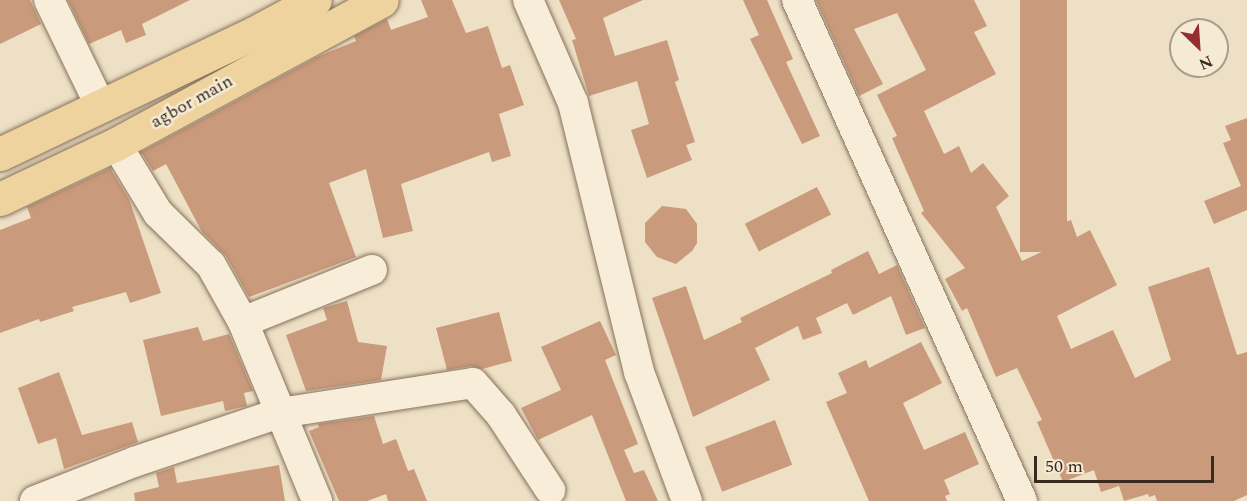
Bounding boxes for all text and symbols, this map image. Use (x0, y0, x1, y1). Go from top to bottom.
north arrow (1169, 18, 1229, 78)
text: N (1195, 49, 1217, 76)
street label: agbor main (147, 71, 237, 133)
scale bar (1037, 444, 1217, 482)
text: 50 m (1045, 453, 1083, 480)

